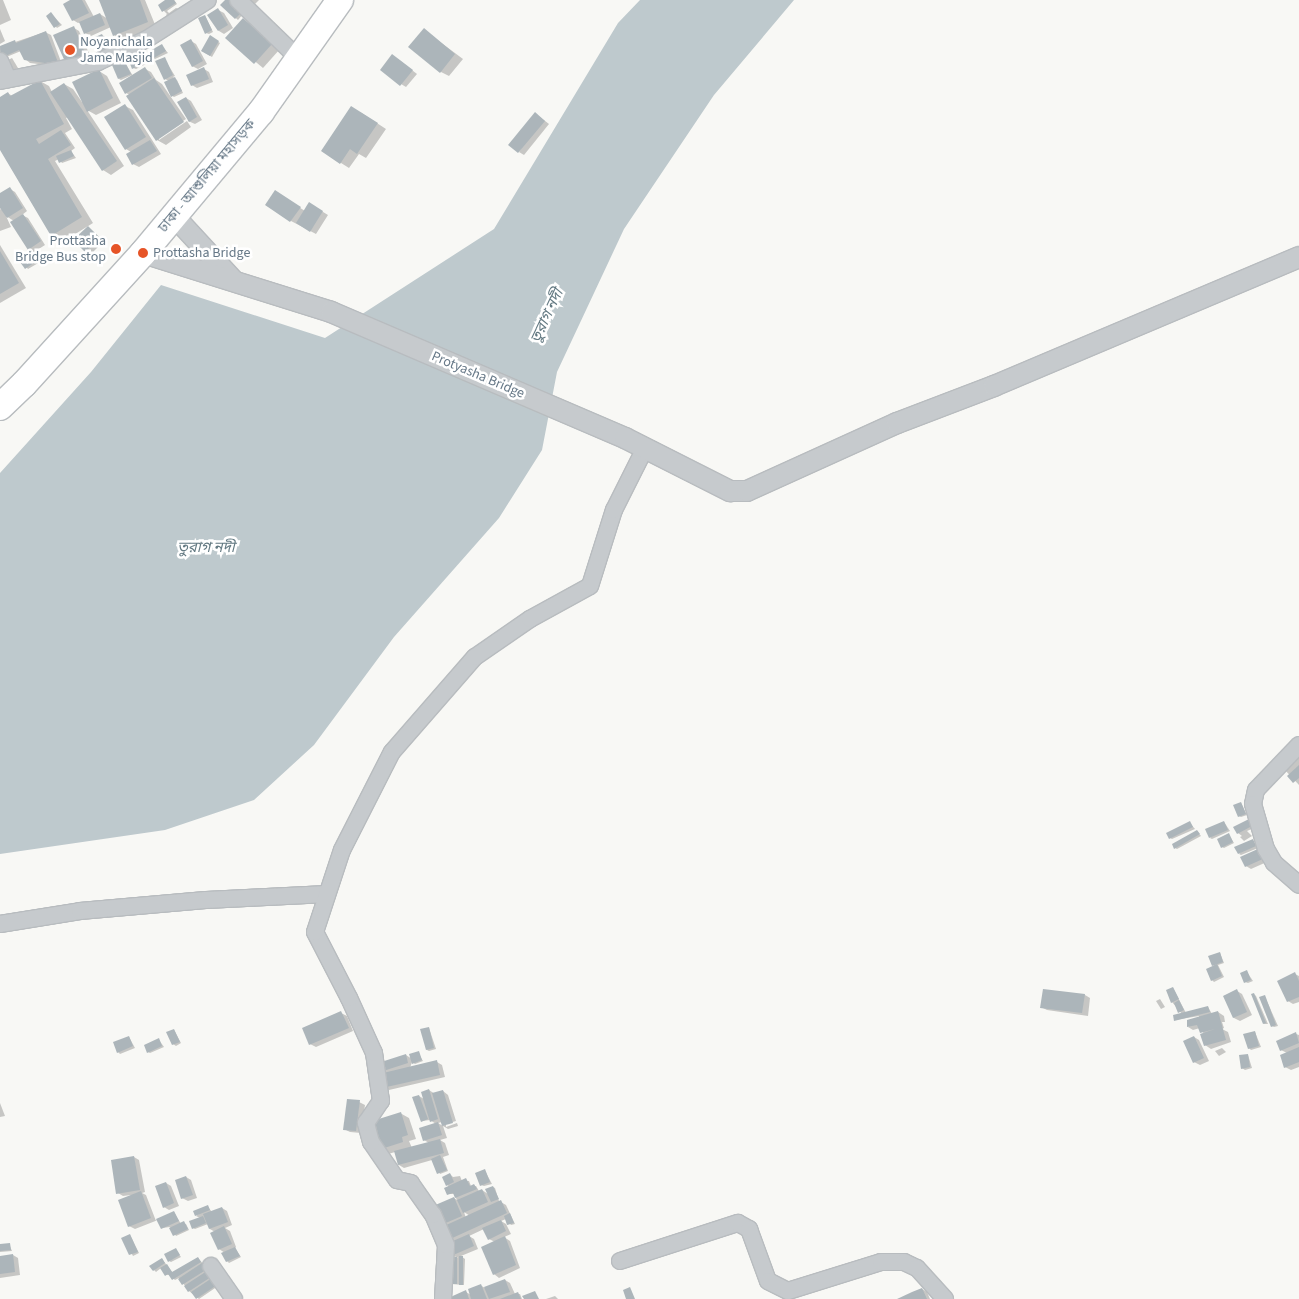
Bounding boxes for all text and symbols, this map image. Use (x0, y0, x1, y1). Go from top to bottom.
place label: Noyanichala Jame Masjid (80, 34, 153, 66)
marker: Noyanichala Jame Masjid (64, 44, 76, 56)
street label: ঢাকা - আশুলিয়া মহাসড়ক (155, 116, 259, 236)
place label: Prottasha Bridge Bus stop (15, 233, 106, 266)
marker: Prottasha Bridge Bus stop (110, 243, 122, 255)
place label: Prottasha Bridge (153, 245, 250, 261)
marker: Prottasha Bridge (137, 247, 149, 259)
water label: তুরাগ নদী (527, 286, 567, 346)
street label: Protyasha Bridge (429, 348, 527, 402)
water label: তুরাগ নদী (177, 539, 235, 557)

